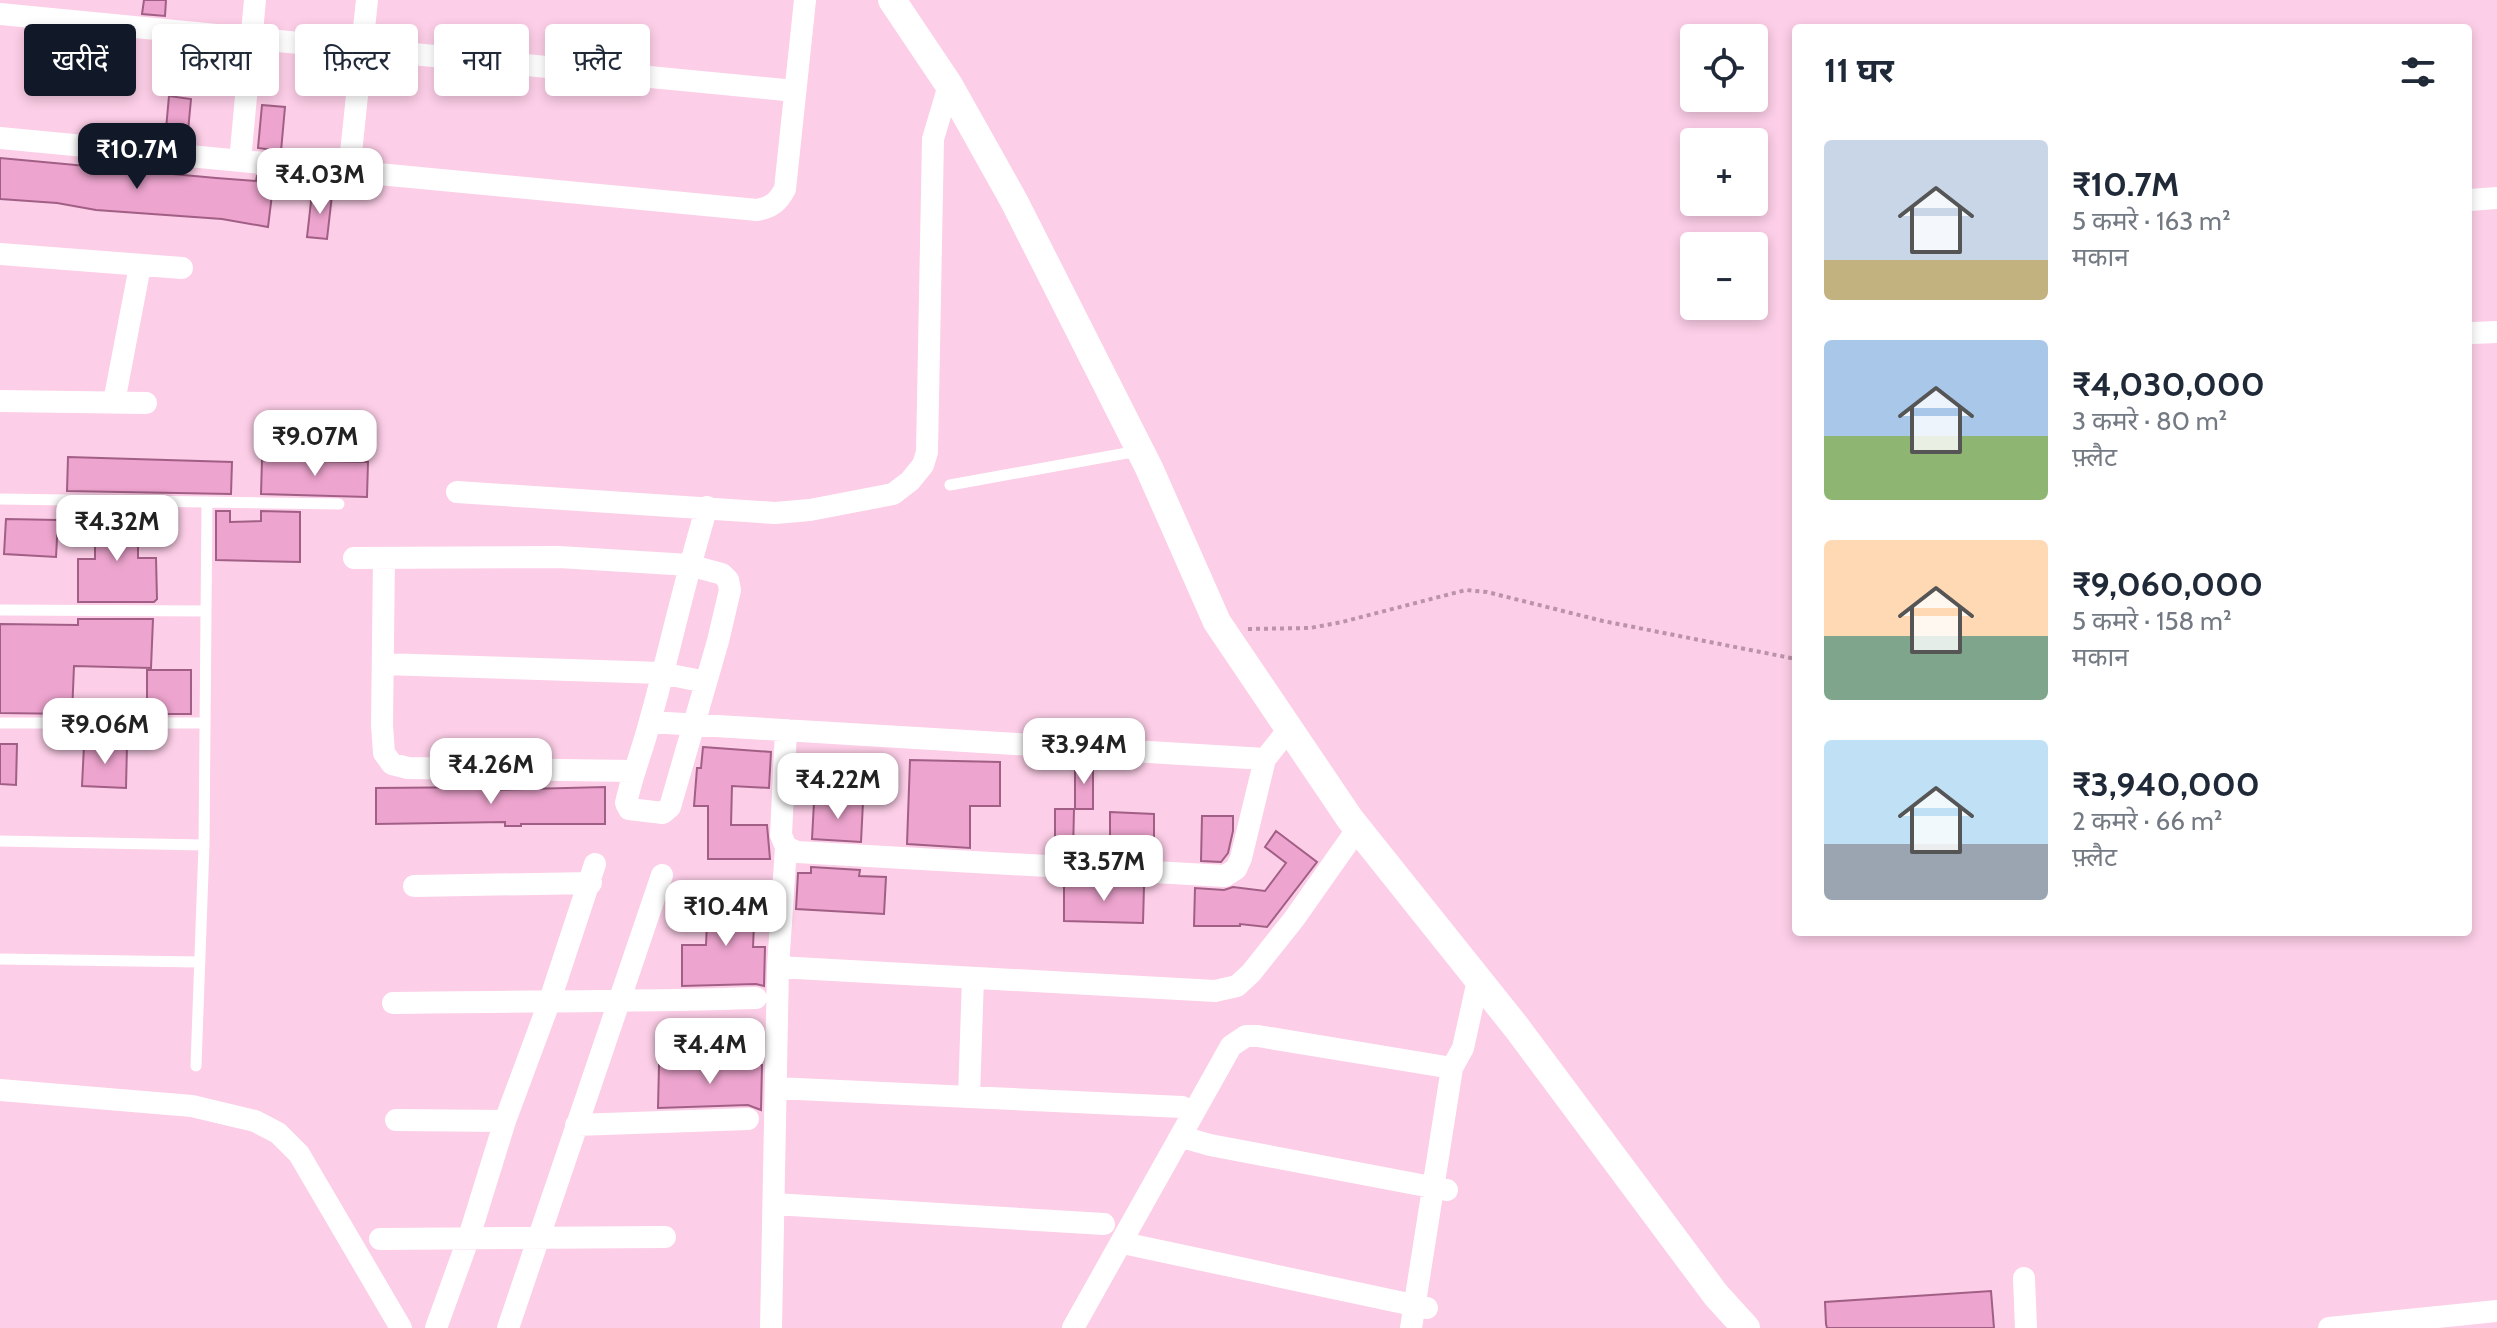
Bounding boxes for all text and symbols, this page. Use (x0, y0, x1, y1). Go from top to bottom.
chip: खरीदें (24, 24, 136, 96)
chip: किराया (152, 24, 279, 96)
chip: फ़िल्टर (295, 24, 418, 96)
chip: नया (434, 24, 529, 96)
chip: फ़्लैट (545, 24, 650, 96)
map controls (1680, 24, 1768, 320)
button: locate (1680, 24, 1768, 112)
text: 11 घर (1824, 49, 1894, 91)
icon: filters (2396, 50, 2440, 94)
pin: ₹10.7M (72, 123, 202, 191)
button: + (1680, 128, 1768, 216)
text: ₹10.7M (96, 133, 178, 165)
pin: ₹4.03M (255, 148, 385, 216)
text: ₹4.03M (275, 158, 365, 190)
text: ₹10.7M (2072, 163, 2179, 205)
icon: home (1888, 172, 1984, 268)
text: 5 कमरे · 163 m² (2072, 205, 2231, 237)
button: − (1680, 232, 1768, 320)
text: मकान (2072, 241, 2129, 273)
text: ₹4,030,000 (2072, 363, 2265, 405)
icon: home (1888, 372, 1984, 468)
text: 3 कमरे · 80 m² (2072, 405, 2227, 437)
pin: ₹9.07M (250, 410, 380, 478)
text: ₹9.07M (272, 420, 358, 452)
text: फ़्लैट (2072, 441, 2117, 473)
pin: ₹4.32M (52, 495, 182, 563)
text: ₹4.32M (74, 505, 160, 537)
text: ₹9,060,000 (2072, 563, 2263, 605)
icon: home (1888, 572, 1984, 668)
text: 5 कमरे · 158 m² (2072, 605, 2232, 637)
text: मकान (2072, 641, 2129, 673)
pin: ₹9.06M (40, 698, 170, 766)
text: ₹9.06M (61, 708, 149, 740)
pin: ₹3.94M (1019, 718, 1149, 786)
text: ₹3.94M (1041, 728, 1127, 760)
pin: ₹4.26M (426, 738, 556, 806)
text: ₹4.26M (448, 748, 534, 780)
pin: ₹4.22M (773, 753, 903, 821)
text: ₹4.22M (795, 763, 881, 795)
text: ₹3,940,000 (2072, 763, 2260, 805)
icon: home (1888, 772, 1984, 868)
text: 2 कमरे · 66 m² (2072, 805, 2222, 837)
pin: ₹3.57M (1039, 835, 1169, 903)
text: फ़्लैट (2072, 841, 2117, 873)
text: ₹3.57M (1063, 845, 1145, 877)
pin: ₹10.4M (661, 880, 791, 948)
text: ₹10.4M (683, 890, 769, 922)
pin: ₹4.4M (654, 1018, 766, 1086)
text: ₹4.4M (673, 1028, 747, 1060)

